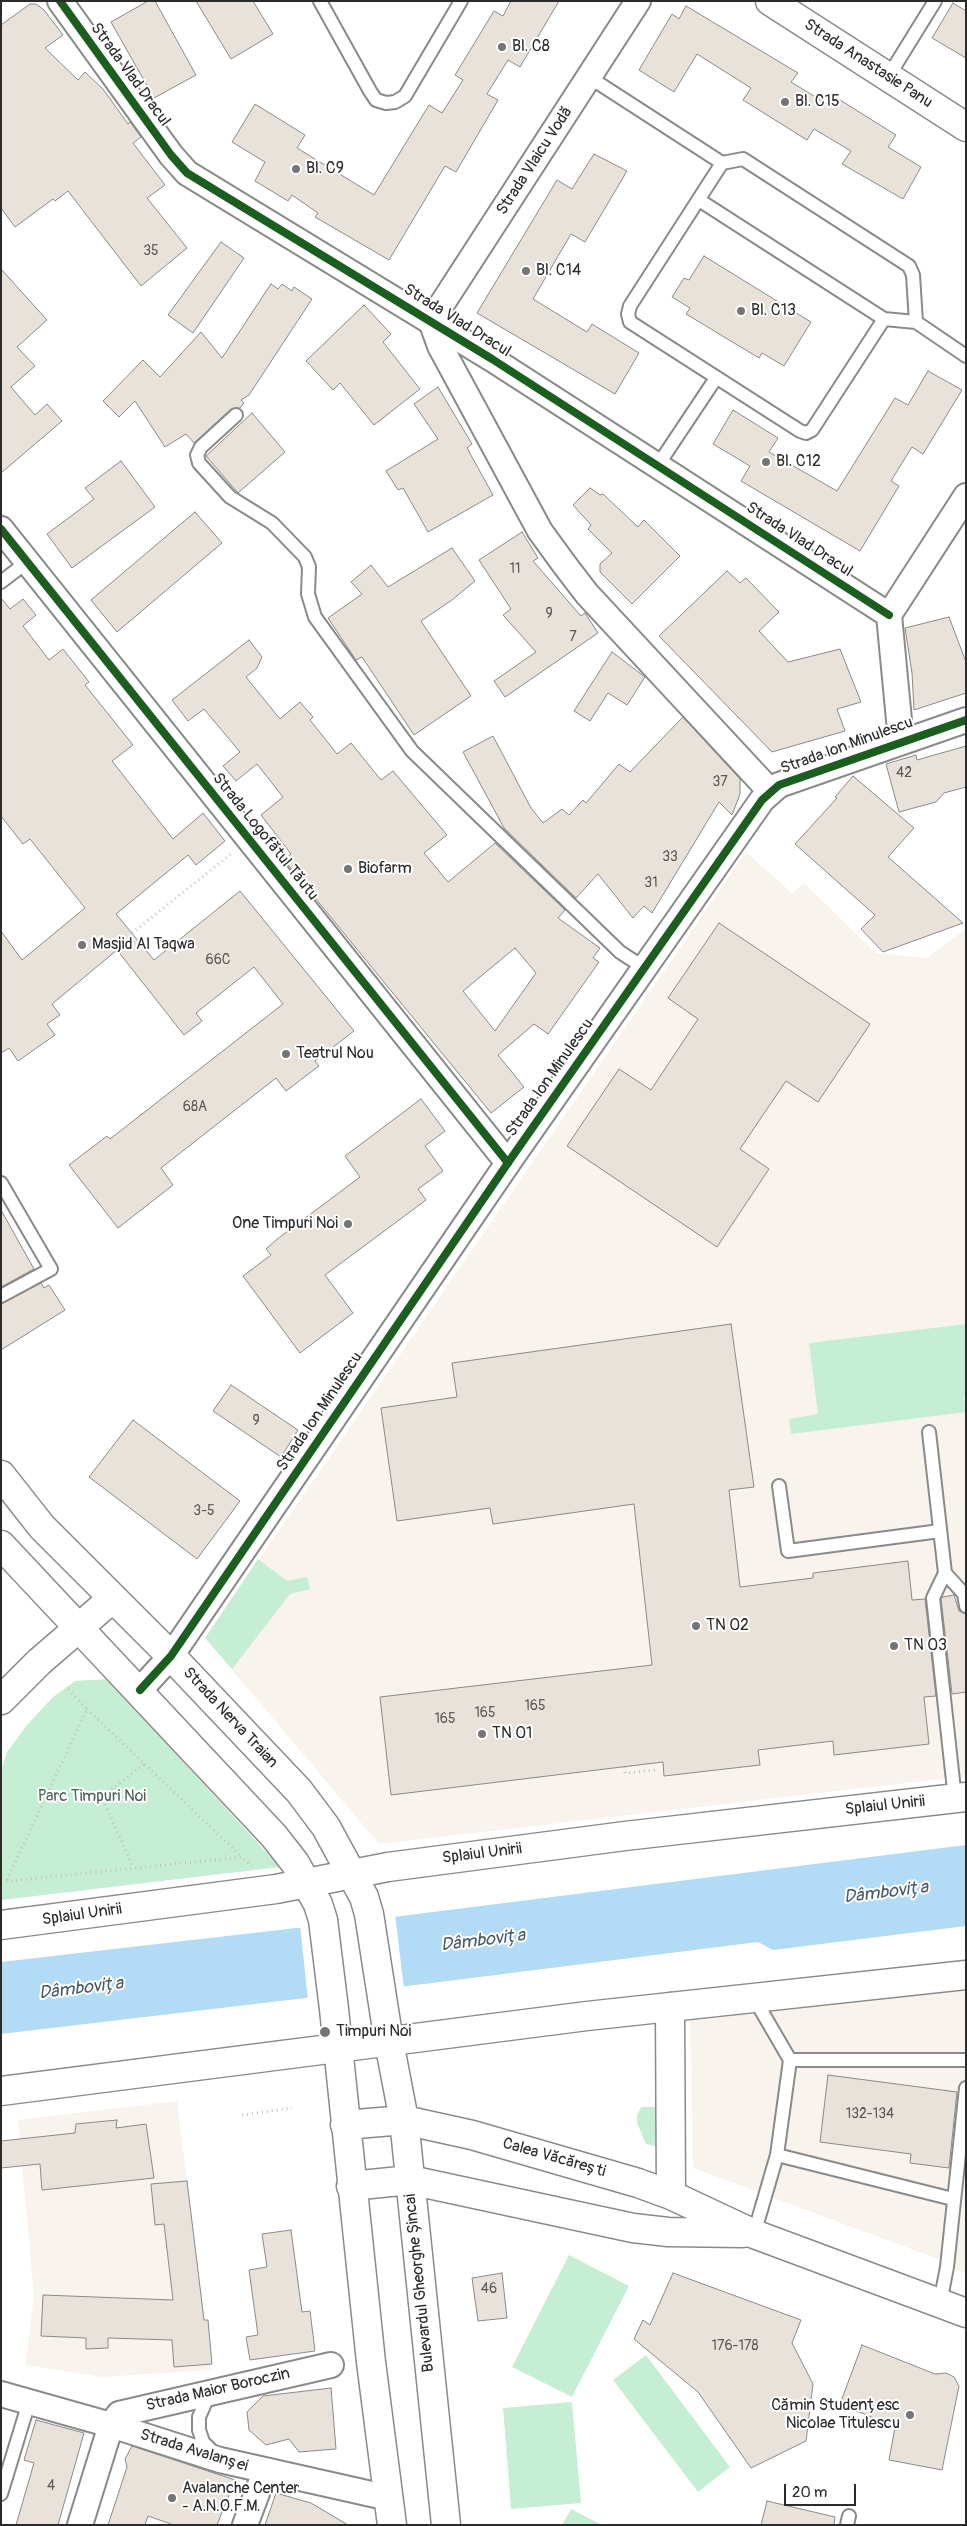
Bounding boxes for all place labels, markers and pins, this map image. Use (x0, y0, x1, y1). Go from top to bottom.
place label: Bl. C8 (512, 37, 550, 57)
marker: Bl. C8 (496, 41, 508, 53)
place label: Bl. C15 (795, 92, 840, 112)
marker: Bl. C15 (779, 96, 791, 108)
place label: Bl. C9 (306, 159, 344, 179)
marker: Bl. C9 (290, 163, 302, 175)
place label: Bl. C14 (536, 261, 581, 281)
marker: Bl. C14 (520, 265, 532, 277)
place label: Bl. C13 (751, 301, 796, 321)
marker: Bl. C13 (735, 305, 747, 317)
place label: Bl. C12 (776, 452, 821, 472)
marker: Bl. C12 (760, 456, 772, 468)
place label: Biofarm (358, 859, 412, 879)
marker: Biofarm (342, 863, 354, 875)
place label: Masjid Al Taqwa (92, 935, 195, 955)
marker: Masjid Al Taqwa (76, 939, 88, 951)
place label: Teatrul Nou (296, 1044, 374, 1064)
marker: Teatrul Nou (280, 1048, 292, 1060)
place label: One Timpuri Noi (232, 1214, 338, 1234)
marker: One Timpuri Noi (342, 1218, 354, 1230)
place label: TN 02 (706, 1616, 749, 1636)
marker: TN 02 (690, 1620, 702, 1632)
place label: TN 03 (904, 1636, 947, 1656)
marker: TN 03 (888, 1640, 900, 1652)
place label: TN 01 (492, 1724, 532, 1744)
marker: TN 01 (476, 1728, 488, 1740)
place label: Timpuri Noi (336, 2022, 411, 2042)
marker: Timpuri Noi (318, 2025, 332, 2039)
place label: Cămin Studențesc Nicolae Titulescu (771, 2396, 900, 2434)
marker: Cămin Studențesc Nicolae Titulescu (904, 2409, 916, 2421)
place label: Avalanche Center - A.N.O.F.M. (182, 2479, 299, 2517)
marker: Avalanche Center - A.N.O.F.M. (166, 2492, 178, 2504)

